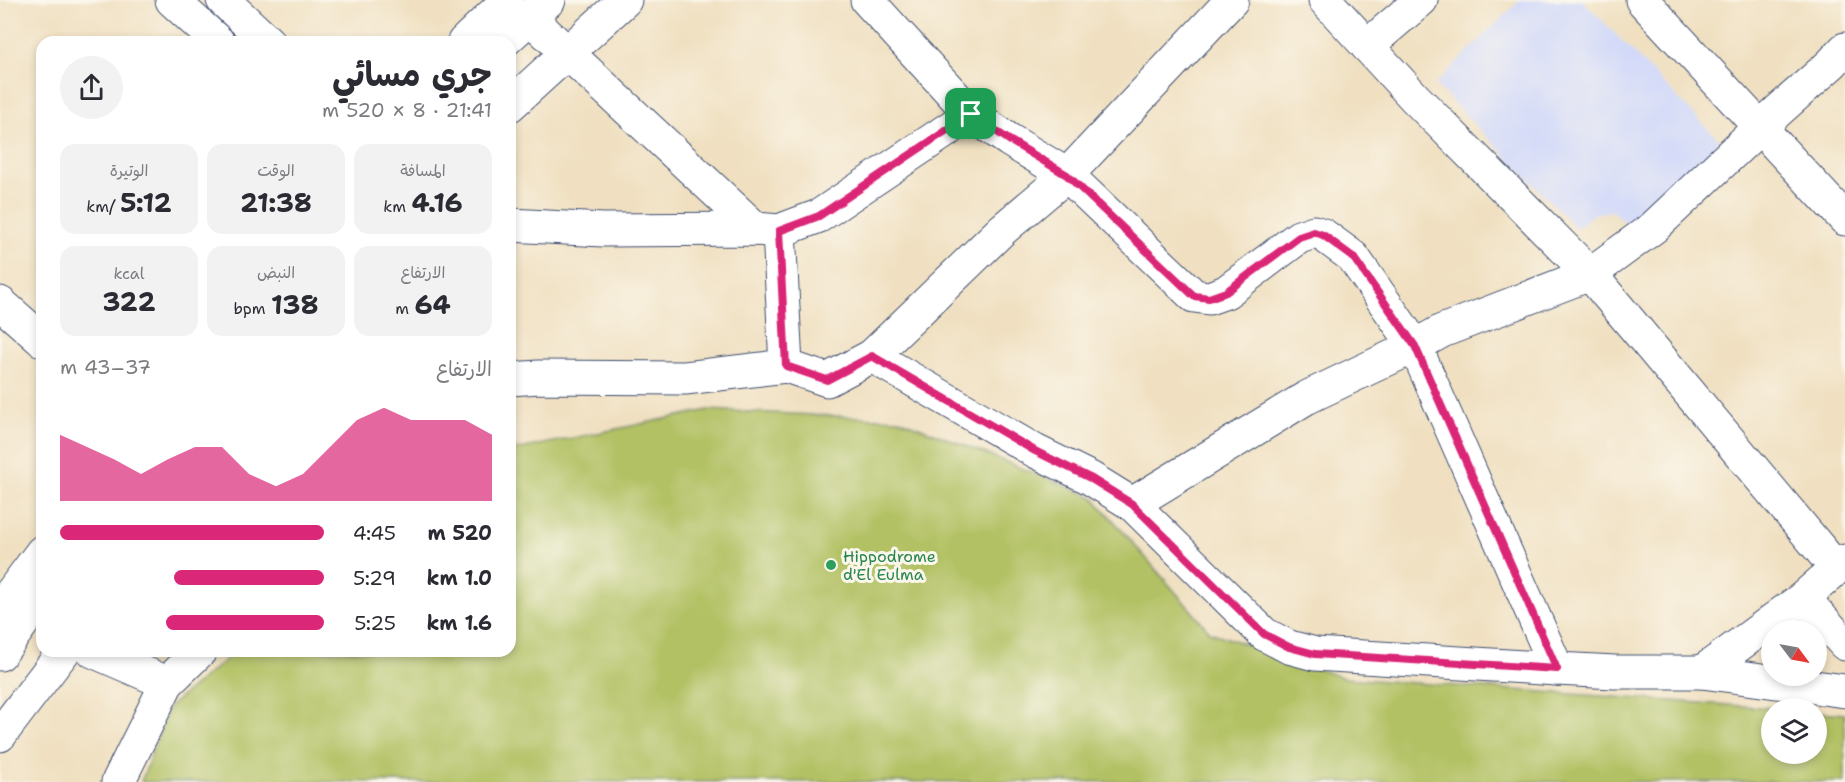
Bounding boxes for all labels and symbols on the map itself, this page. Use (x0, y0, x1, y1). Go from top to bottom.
pin (945, 88, 996, 139)
place label: Hippodrome d'El Eulma (843, 546, 936, 585)
marker: Hippodrome d'El Eulma (824, 558, 838, 572)
north arrow (1761, 620, 1827, 686)

